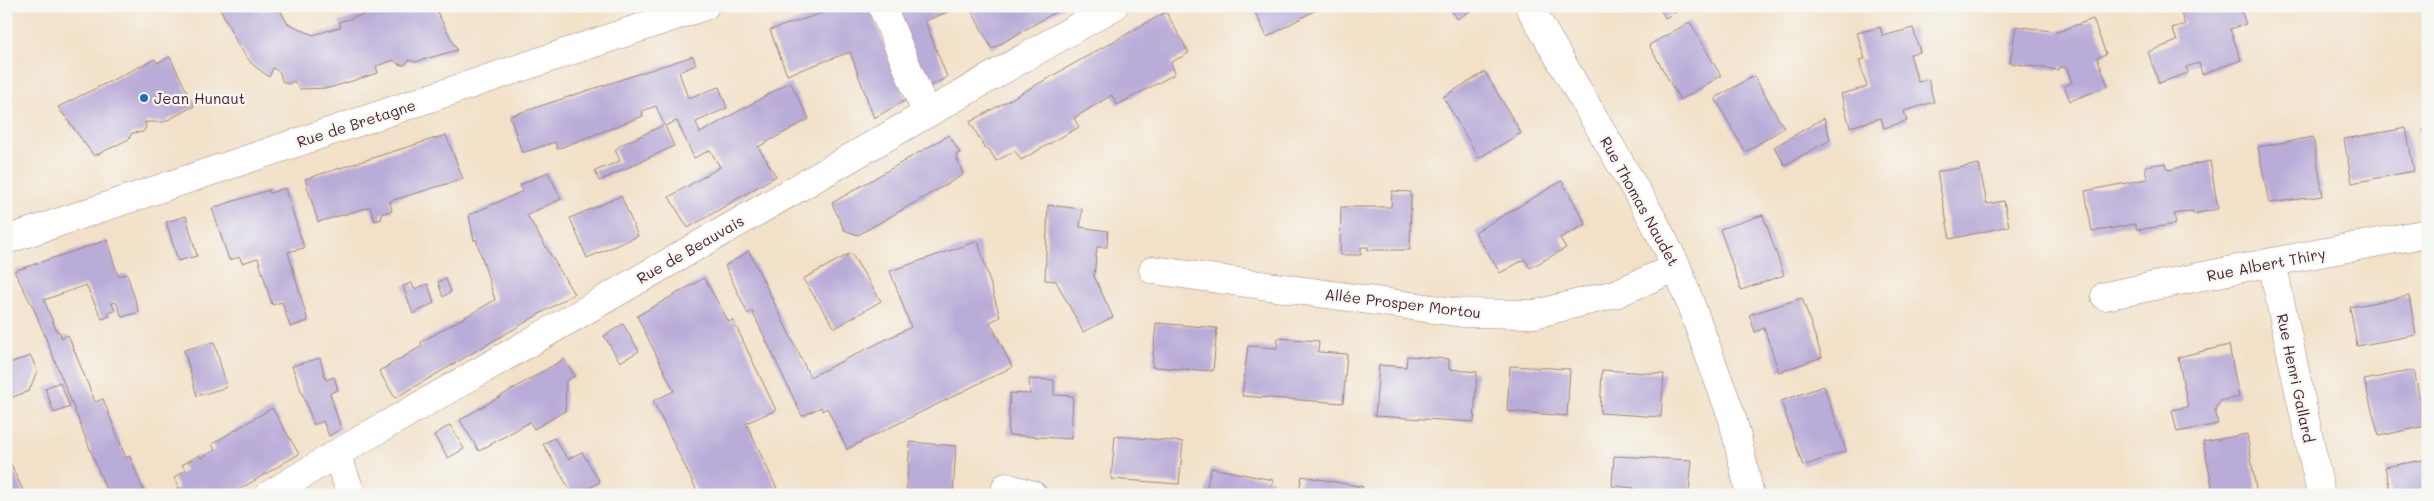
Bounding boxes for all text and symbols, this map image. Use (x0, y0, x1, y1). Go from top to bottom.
place label: Jean Hunaut (154, 88, 245, 108)
marker: Jean Hunaut (138, 92, 150, 104)
street label: Rue de Bretagne (294, 94, 418, 152)
street label: Rue Thomas Naudet (1596, 133, 1684, 269)
street label: Rue de Beauvais (633, 210, 747, 288)
street label: Rue Albert Thiry (2205, 243, 2327, 285)
street label: Allée Prosper Mortou (1324, 284, 1482, 322)
street label: Rue Henri Gallard (2273, 312, 2319, 444)

